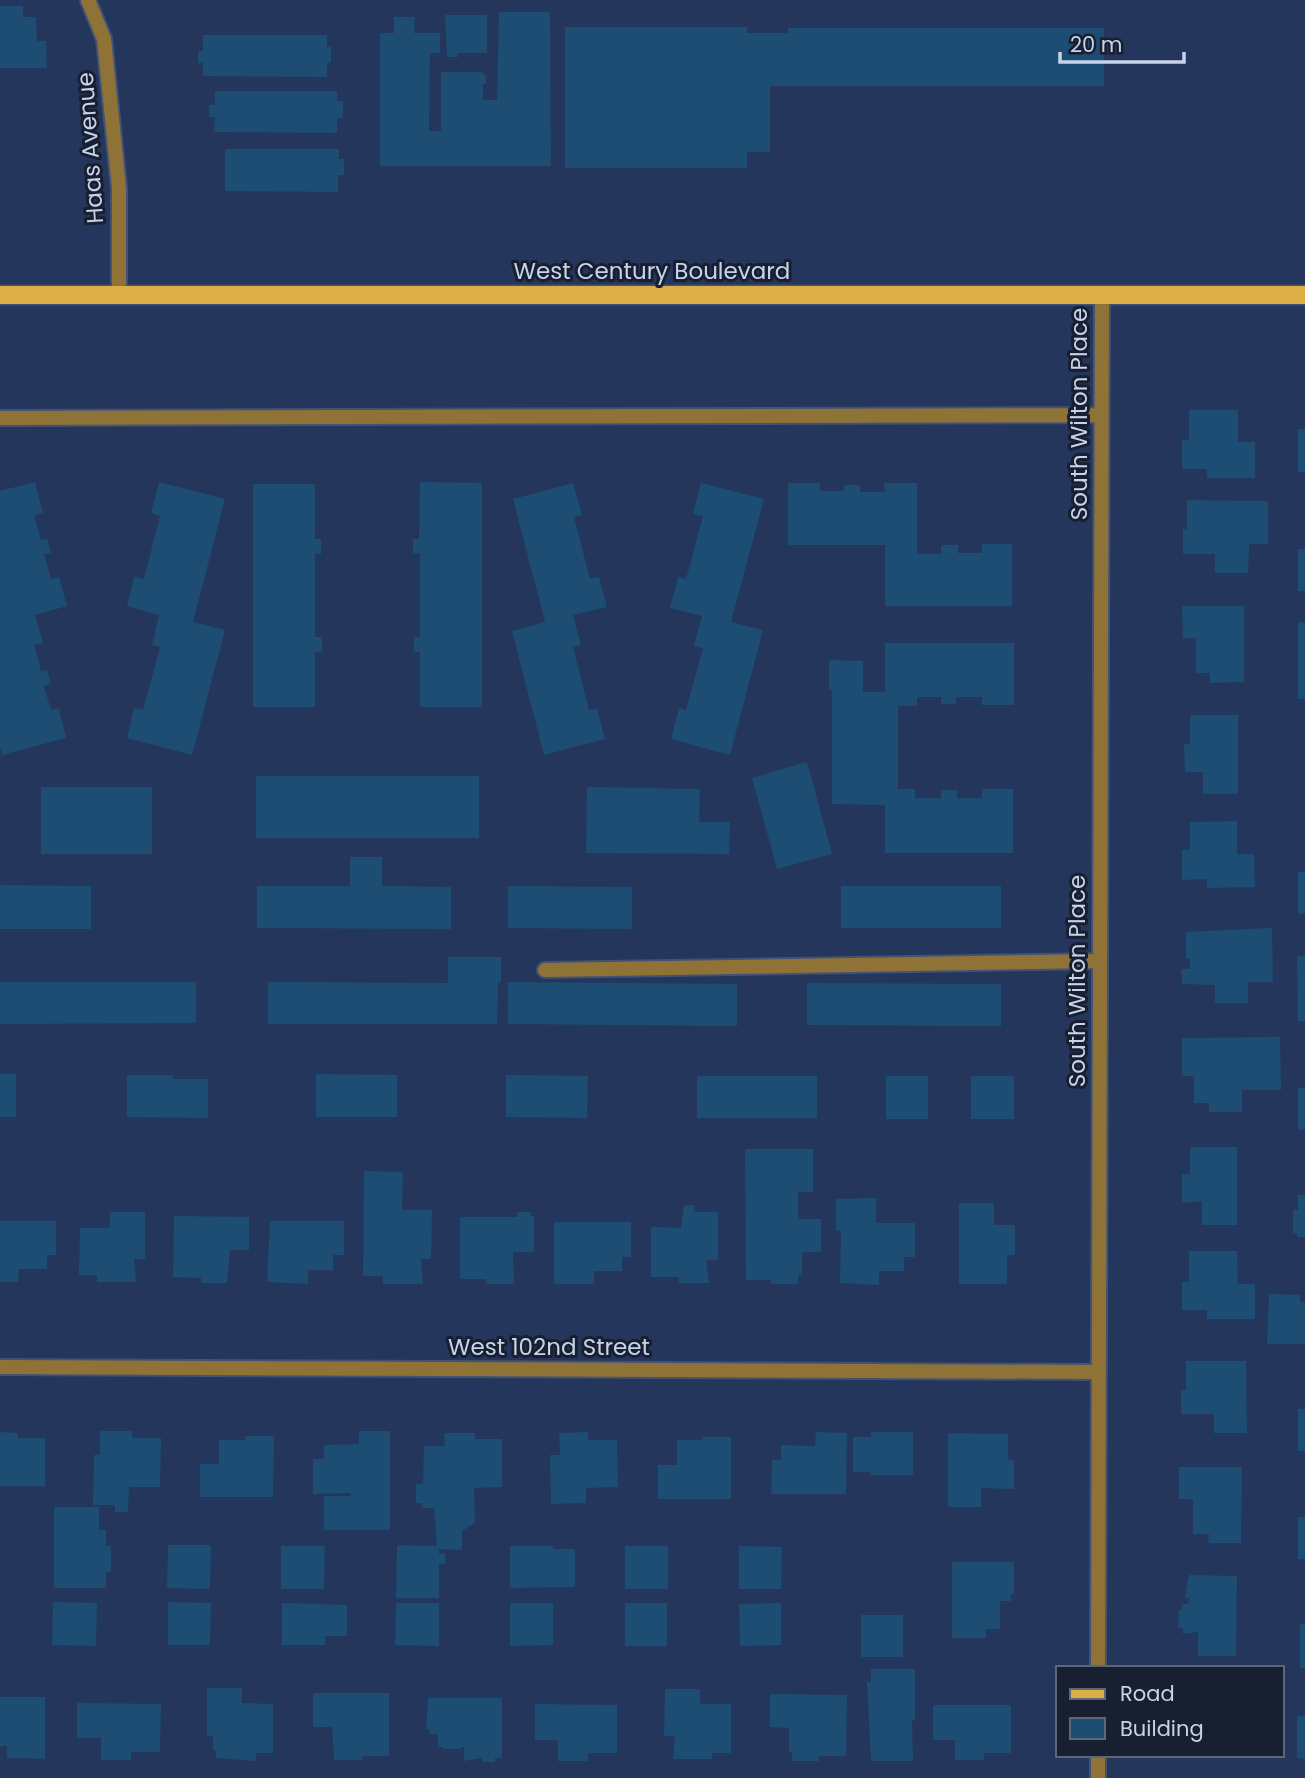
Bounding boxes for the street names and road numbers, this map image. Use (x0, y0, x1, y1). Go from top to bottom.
street label: Haas Avenue (69, 71, 111, 225)
street label: West Century Boulevard (514, 255, 790, 287)
street label: South Wilton Place (1063, 308, 1095, 520)
street label: South Wilton Place (1061, 875, 1093, 1087)
street label: West 102nd Street (448, 1331, 650, 1363)

